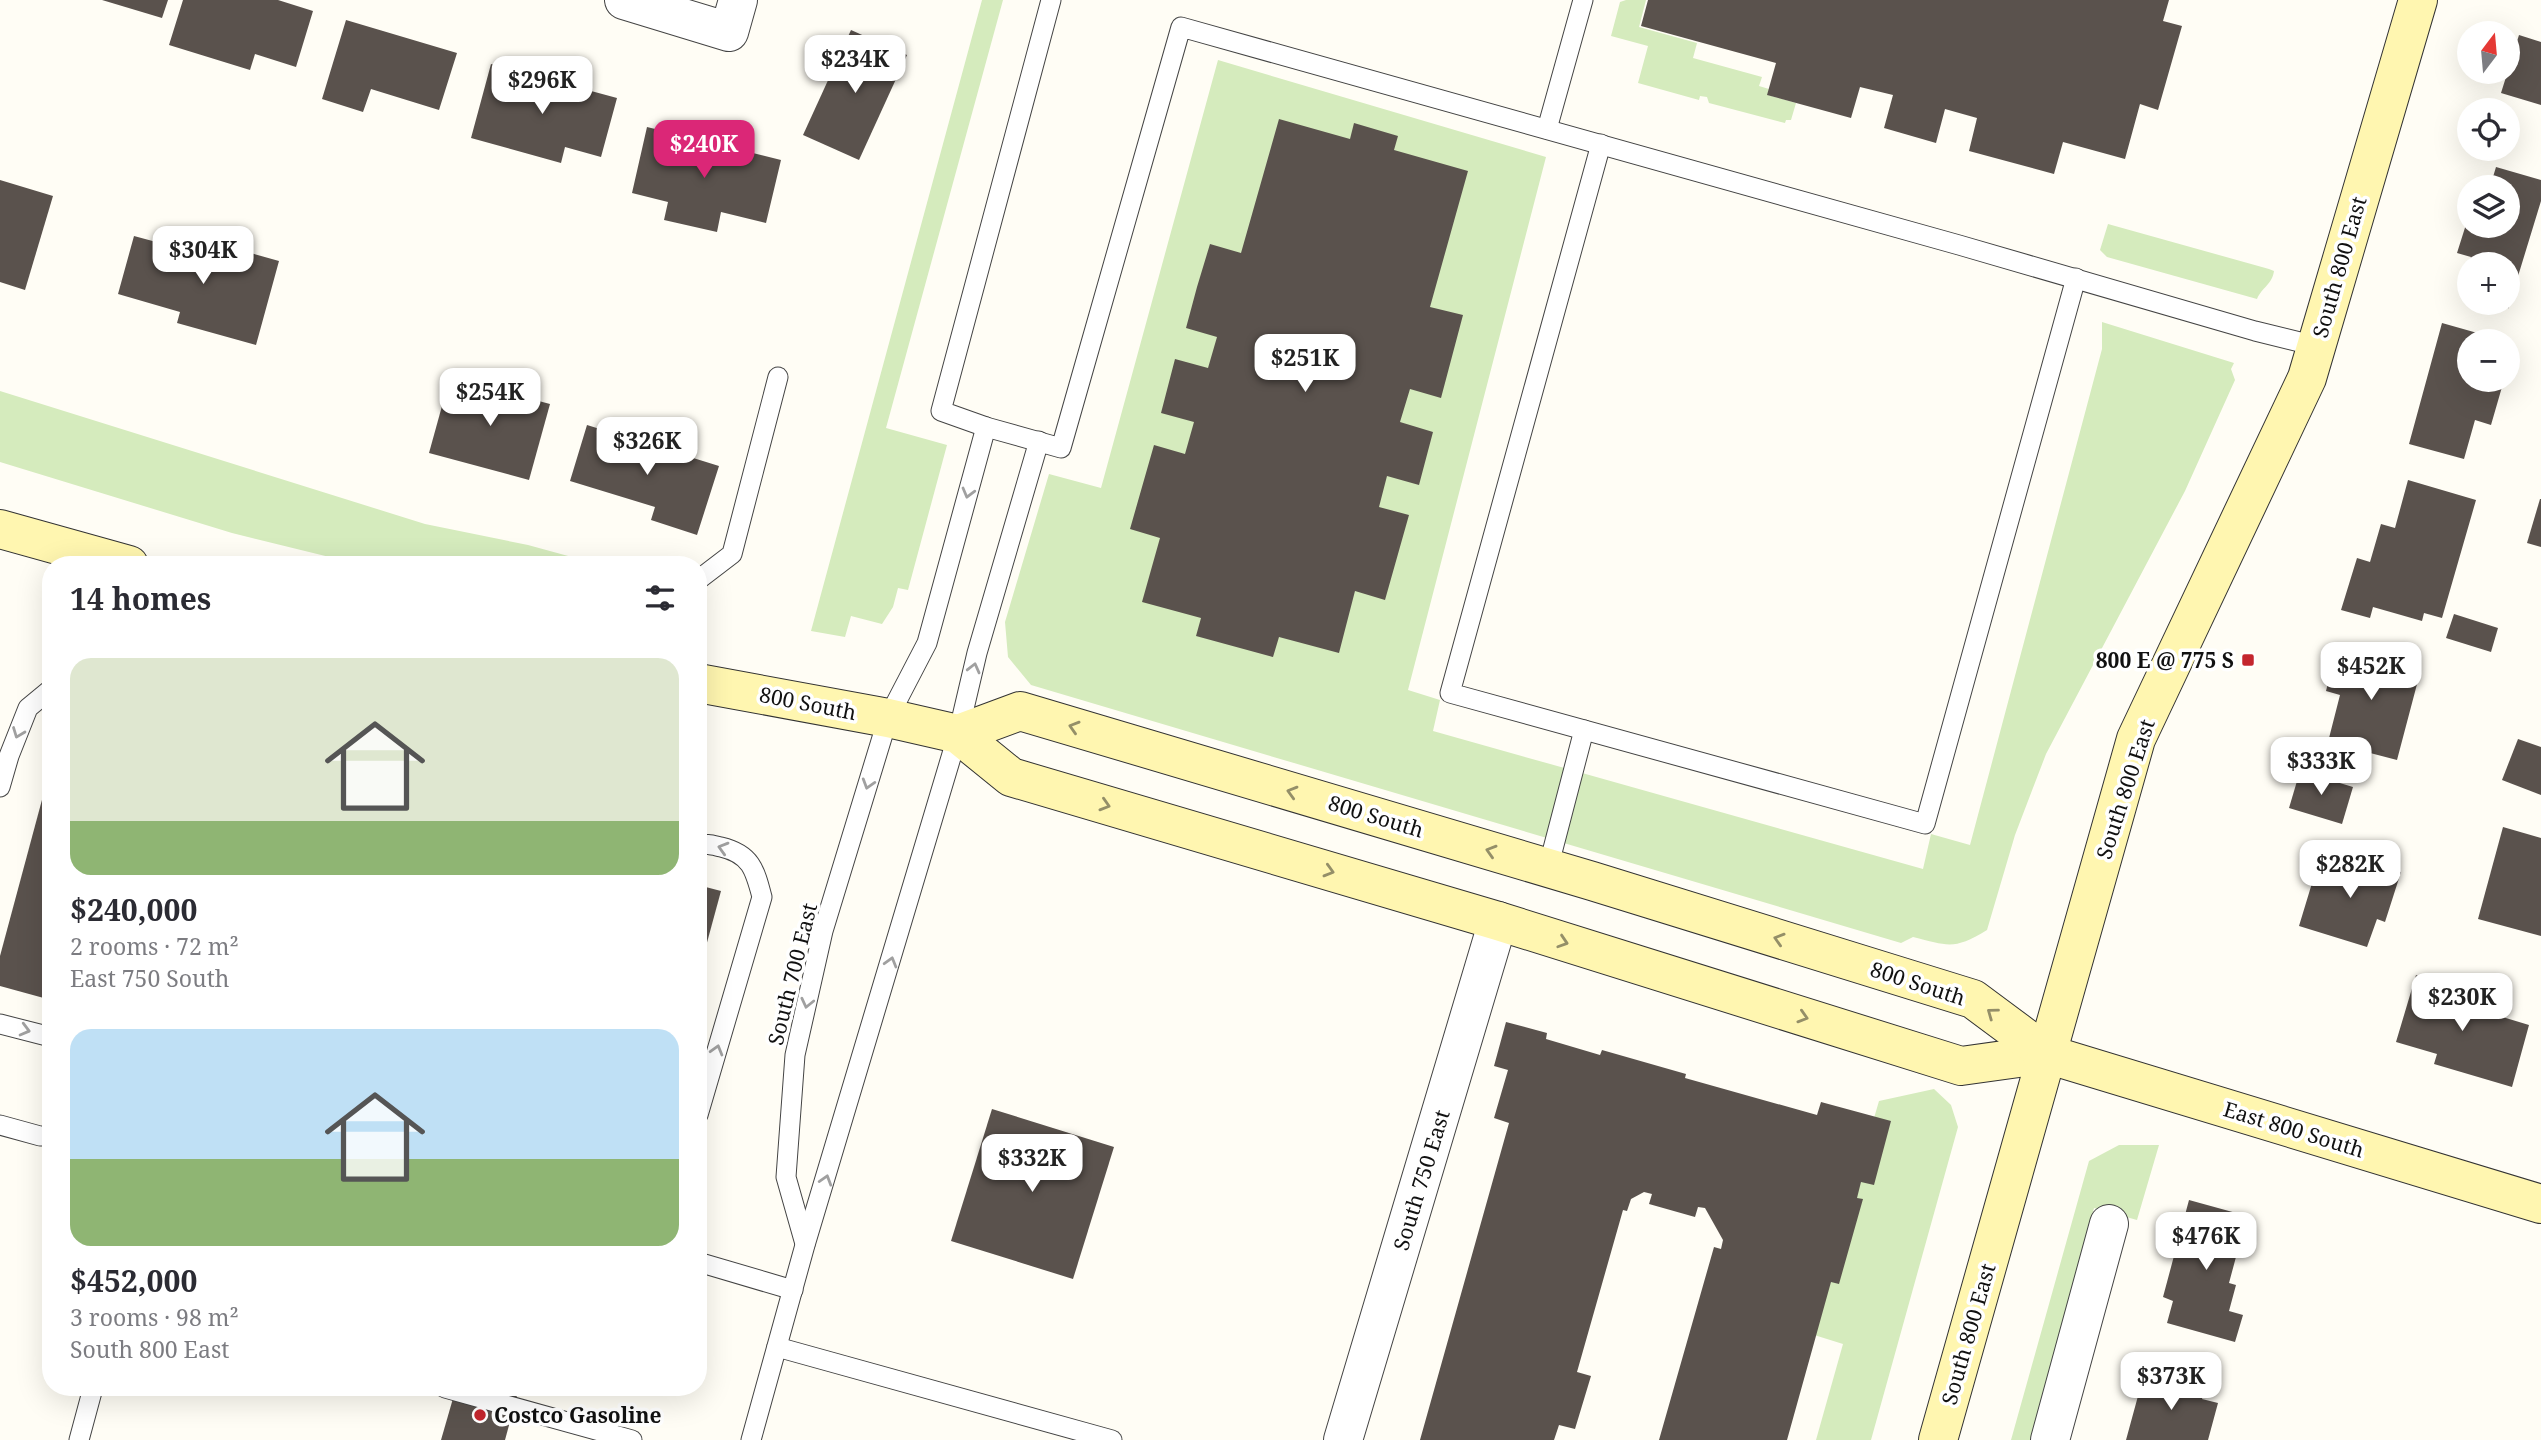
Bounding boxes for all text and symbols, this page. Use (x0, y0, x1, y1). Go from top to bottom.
north arrow (2457, 21, 2520, 84)
map controls (2457, 21, 2520, 392)
pin: $234K (806, 36, 904, 95)
text: $234K (821, 42, 889, 74)
pin: $296K (493, 57, 591, 116)
text: $296K (508, 63, 576, 95)
button: locate (2457, 98, 2520, 161)
pin: $240K (655, 120, 753, 180)
text: $240K (670, 127, 738, 159)
button: layers (2457, 175, 2520, 238)
street label: South 800 East (2305, 193, 2373, 341)
pin: $304K (154, 226, 252, 286)
text: $304K (169, 233, 237, 265)
button: + (2457, 252, 2520, 315)
button: − (2457, 329, 2520, 392)
pin: $251K (1256, 334, 1354, 394)
text: $251K (1271, 341, 1339, 373)
pin: $254K (441, 368, 539, 428)
text: $254K (456, 375, 524, 407)
pin: $326K (598, 418, 696, 477)
text: $326K (613, 424, 681, 456)
one-way arrow (962, 487, 976, 499)
text: 14 homes (70, 578, 211, 619)
icon: filters (641, 579, 679, 617)
pin: $452K (2322, 642, 2420, 702)
place label: 800 E @ 775 S (2096, 646, 2234, 674)
text: $452K (2337, 649, 2405, 681)
marker: 800 E @ 775 S (2240, 652, 2256, 668)
one-way arrow (965, 662, 980, 674)
street label: 800 South (757, 680, 859, 726)
icon: home (312, 703, 438, 829)
street label: South 800 East (2089, 715, 2161, 863)
one-way arrow (1068, 720, 1080, 735)
one-way arrow (12, 726, 26, 738)
pin: $333K (2272, 738, 2370, 797)
text: $333K (2287, 744, 2355, 776)
one-way arrow (861, 777, 876, 789)
one-way arrow (1286, 785, 1298, 800)
street label: 800 South (1325, 788, 1427, 844)
one-way arrow (1099, 796, 1111, 811)
one-way arrow (717, 841, 729, 856)
pin: $282K (2301, 841, 2399, 900)
one-way arrow (1485, 844, 1497, 859)
text: $282K (2316, 847, 2384, 879)
one-way arrow (1322, 863, 1334, 878)
text: $240,000 (70, 889, 197, 930)
street label: South 700 East (761, 900, 823, 1048)
text: 2 rooms · 72 m² (70, 930, 239, 962)
one-way arrow (1556, 933, 1568, 948)
one-way arrow (1773, 933, 1785, 947)
street label: 800 South (1867, 954, 1969, 1012)
one-way arrow (882, 956, 897, 968)
text: East 750 South (70, 962, 229, 994)
pin: $230K (2413, 974, 2511, 1033)
text: $230K (2428, 980, 2496, 1012)
one-way arrow (801, 997, 815, 1009)
one-way arrow (1797, 1009, 1809, 1024)
one-way arrow (1987, 1009, 2000, 1022)
one-way arrow (19, 1022, 31, 1037)
one-way arrow (709, 1044, 724, 1056)
icon: home (312, 1074, 438, 1200)
street label: East 800 South (2220, 1094, 2368, 1164)
street label: South 750 East (1386, 1106, 1456, 1254)
pin: $332K (983, 1134, 1081, 1194)
text: $332K (998, 1141, 1066, 1173)
one-way arrow (817, 1174, 832, 1186)
pin: $476K (2157, 1212, 2255, 1272)
text: $476K (2172, 1219, 2240, 1251)
text: $452,000 (70, 1260, 197, 1301)
street label: South 800 East (1934, 1260, 2002, 1408)
text: 3 rooms · 98 m² (70, 1301, 239, 1333)
text: South 800 East (70, 1333, 229, 1365)
pin: $373K (2122, 1352, 2220, 1412)
text: $373K (2137, 1359, 2205, 1391)
place label: Costco Gasoline (494, 1401, 662, 1429)
marker: Costco Gasoline (472, 1407, 488, 1423)

